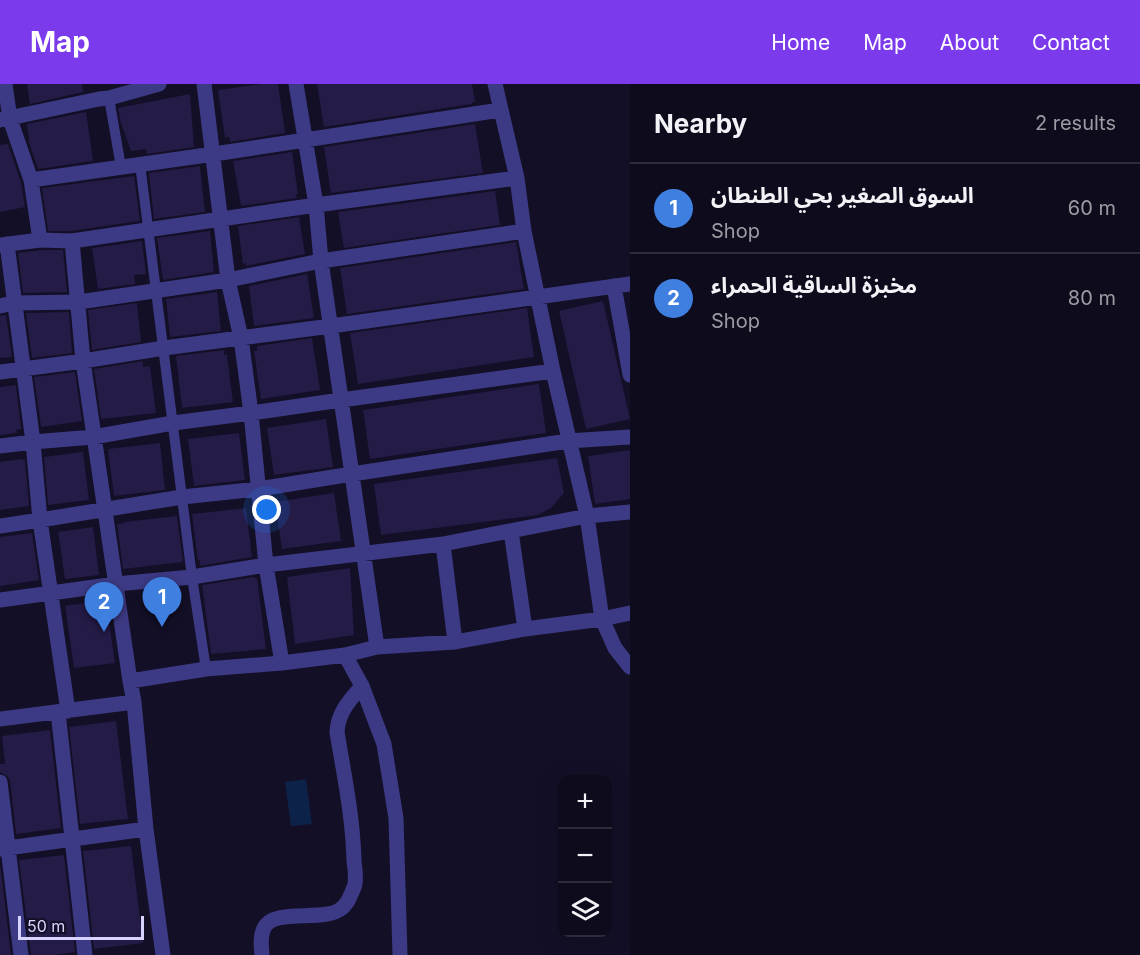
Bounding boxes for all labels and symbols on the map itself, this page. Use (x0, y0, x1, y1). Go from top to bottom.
your location (252, 495, 281, 524)
pin: 1 (142, 578, 182, 627)
pin: 2 (84, 582, 124, 632)
scale bar (18, 913, 144, 940)

